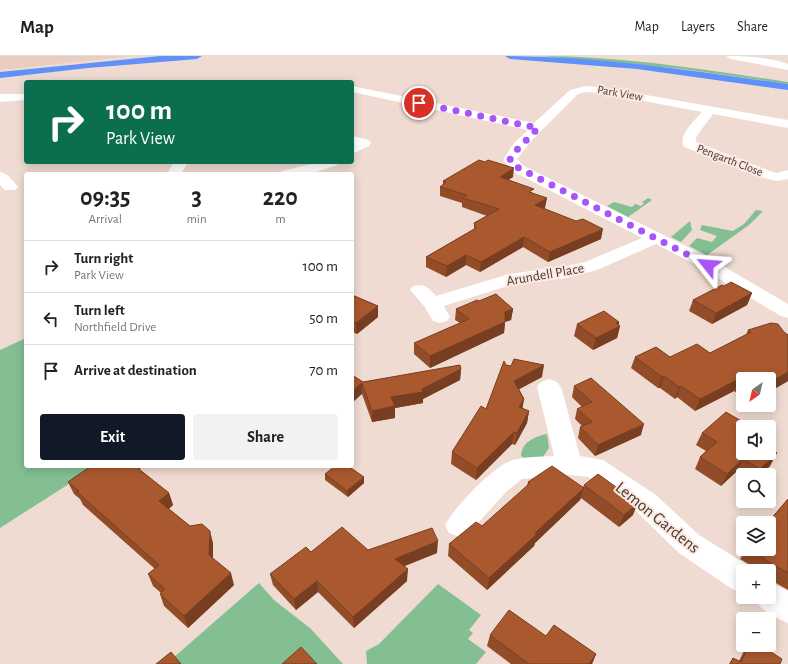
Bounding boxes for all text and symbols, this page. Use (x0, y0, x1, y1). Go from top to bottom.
text: Map (20, 18, 54, 37)
text: Map (634, 20, 659, 34)
text: Layers (681, 20, 715, 34)
text: Share (737, 20, 768, 34)
street label: Park View (596, 83, 644, 103)
pin (402, 86, 436, 120)
icon: arrive (408, 92, 430, 114)
icon: right (40, 96, 92, 148)
text: 100 m (106, 97, 172, 125)
text: Park View (106, 130, 175, 148)
street label: Pengarth Close (695, 142, 765, 178)
text: 09:35 (80, 186, 130, 210)
text: 3 (191, 186, 202, 210)
text: 220 (263, 186, 298, 210)
text: Arrival (89, 213, 122, 226)
text: min (186, 213, 207, 226)
text: m (275, 213, 286, 226)
position arrow (687, 244, 729, 286)
text: Turn right (74, 251, 133, 266)
icon: right (40, 256, 62, 278)
text: 100 m (303, 259, 338, 274)
street label: Arundell Place (505, 261, 585, 289)
text: Park View (74, 269, 124, 282)
text: Turn left (74, 303, 125, 318)
icon: left (40, 308, 62, 330)
text: 50 m (309, 311, 338, 326)
text: Northfield Drive (74, 321, 156, 334)
icon: arrive (40, 360, 62, 382)
text: Arrive at destination (74, 363, 197, 378)
text: 70 m (309, 363, 338, 378)
north arrow (736, 372, 776, 412)
map controls (736, 372, 776, 652)
button: Exit (40, 414, 185, 460)
button: Share (193, 414, 338, 460)
button: sound (736, 420, 776, 460)
button: search (736, 468, 776, 508)
street label: Lemon Gardens (612, 478, 703, 556)
button: layers (736, 516, 776, 556)
button: + (736, 564, 776, 604)
button: − (736, 612, 776, 652)

